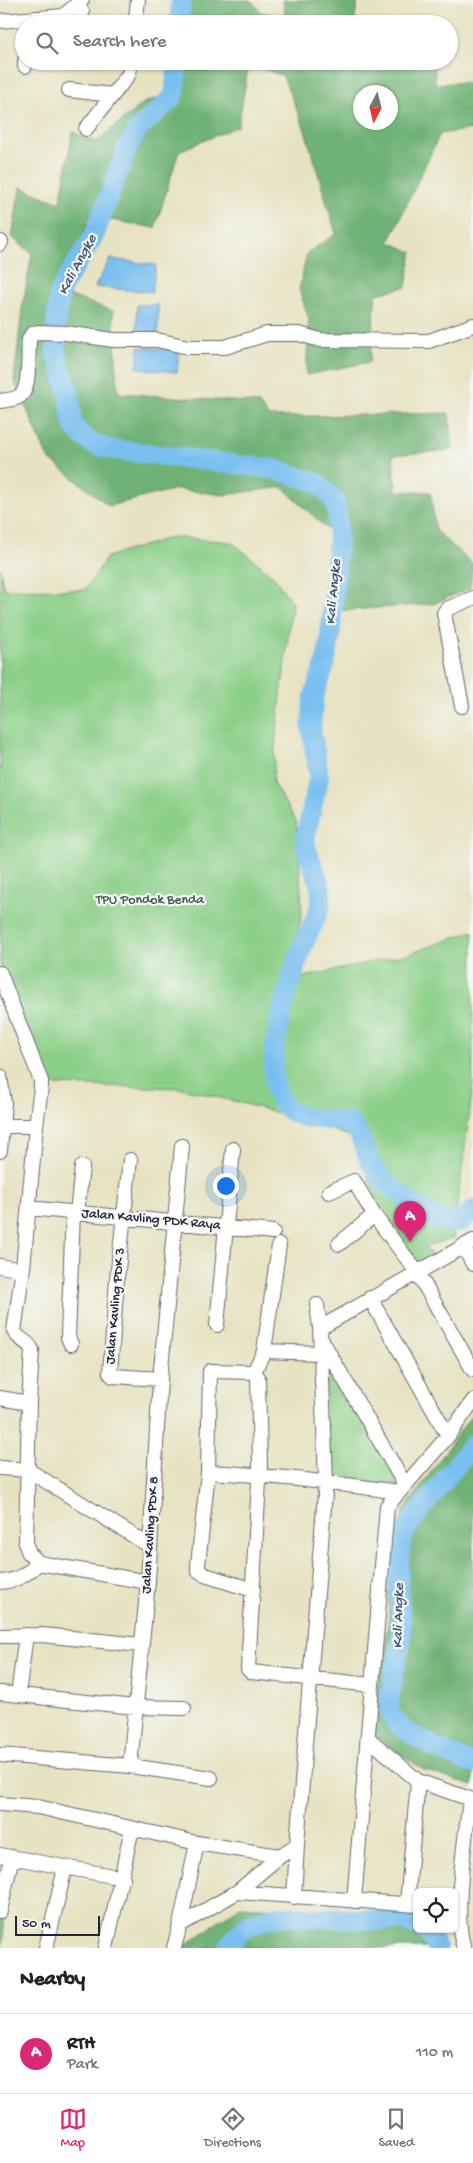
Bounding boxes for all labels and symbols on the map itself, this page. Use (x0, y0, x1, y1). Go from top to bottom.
north arrow (353, 85, 398, 130)
water label: Kali Angke (55, 231, 102, 298)
water label: Kali Angke (322, 557, 346, 625)
park label: TPU Pondok Benda (95, 892, 205, 909)
your location (213, 1173, 239, 1199)
pin: A (394, 1201, 426, 1242)
street label: Jalan Kavling PDK Raya (81, 1205, 222, 1235)
street label: Jalan Kavling PDK 3 (102, 1247, 130, 1365)
street label: Jalan Kavling PDK 8 (138, 1476, 164, 1594)
water label: Kali Angke (389, 1582, 409, 1649)
scale bar (15, 1913, 100, 1936)

